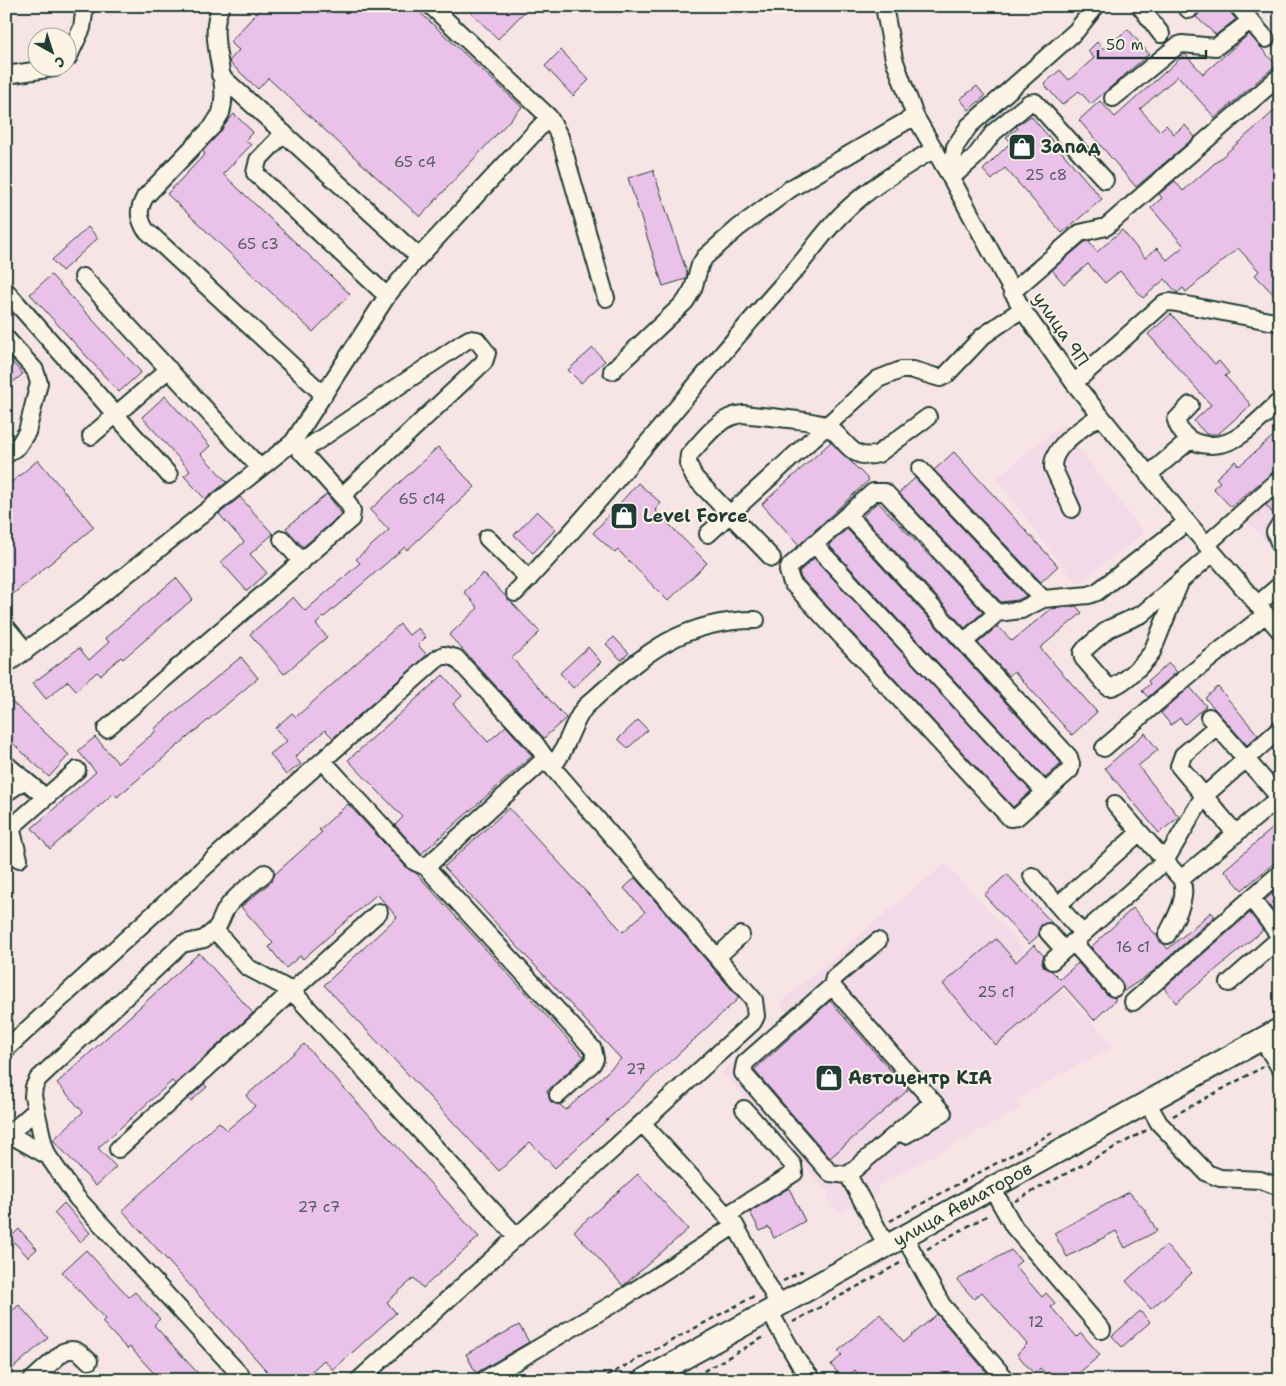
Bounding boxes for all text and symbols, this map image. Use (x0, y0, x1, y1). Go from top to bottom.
north arrow (28, 28, 78, 78)
scale bar (1098, 28, 1206, 60)
text: 50 m (1106, 35, 1144, 55)
text: С (51, 52, 69, 72)
shop icon: Запад (1007, 132, 1037, 162)
place label: Запад (1041, 135, 1101, 159)
house number: 65 с4 (394, 152, 436, 172)
house number: 25 с8 (1025, 165, 1067, 185)
house number: 65 с3 (237, 234, 279, 254)
street label: улица 9П (1027, 287, 1095, 371)
house number: 65 с14 (399, 489, 445, 509)
shop icon: Level Force (609, 501, 639, 531)
place label: Level Force (643, 504, 748, 528)
house number: 16 с1 (1116, 937, 1150, 957)
house number: 25 с1 (977, 982, 1015, 1002)
house number: 27 (626, 1059, 646, 1079)
shop icon: Автоцентр KIA (814, 1063, 844, 1093)
place label: Автоцентр KIA (848, 1066, 992, 1090)
street label: улица Авиаторов (889, 1156, 1037, 1252)
house number: 27 с7 (298, 1197, 340, 1217)
house number: 12 (1028, 1312, 1044, 1332)

